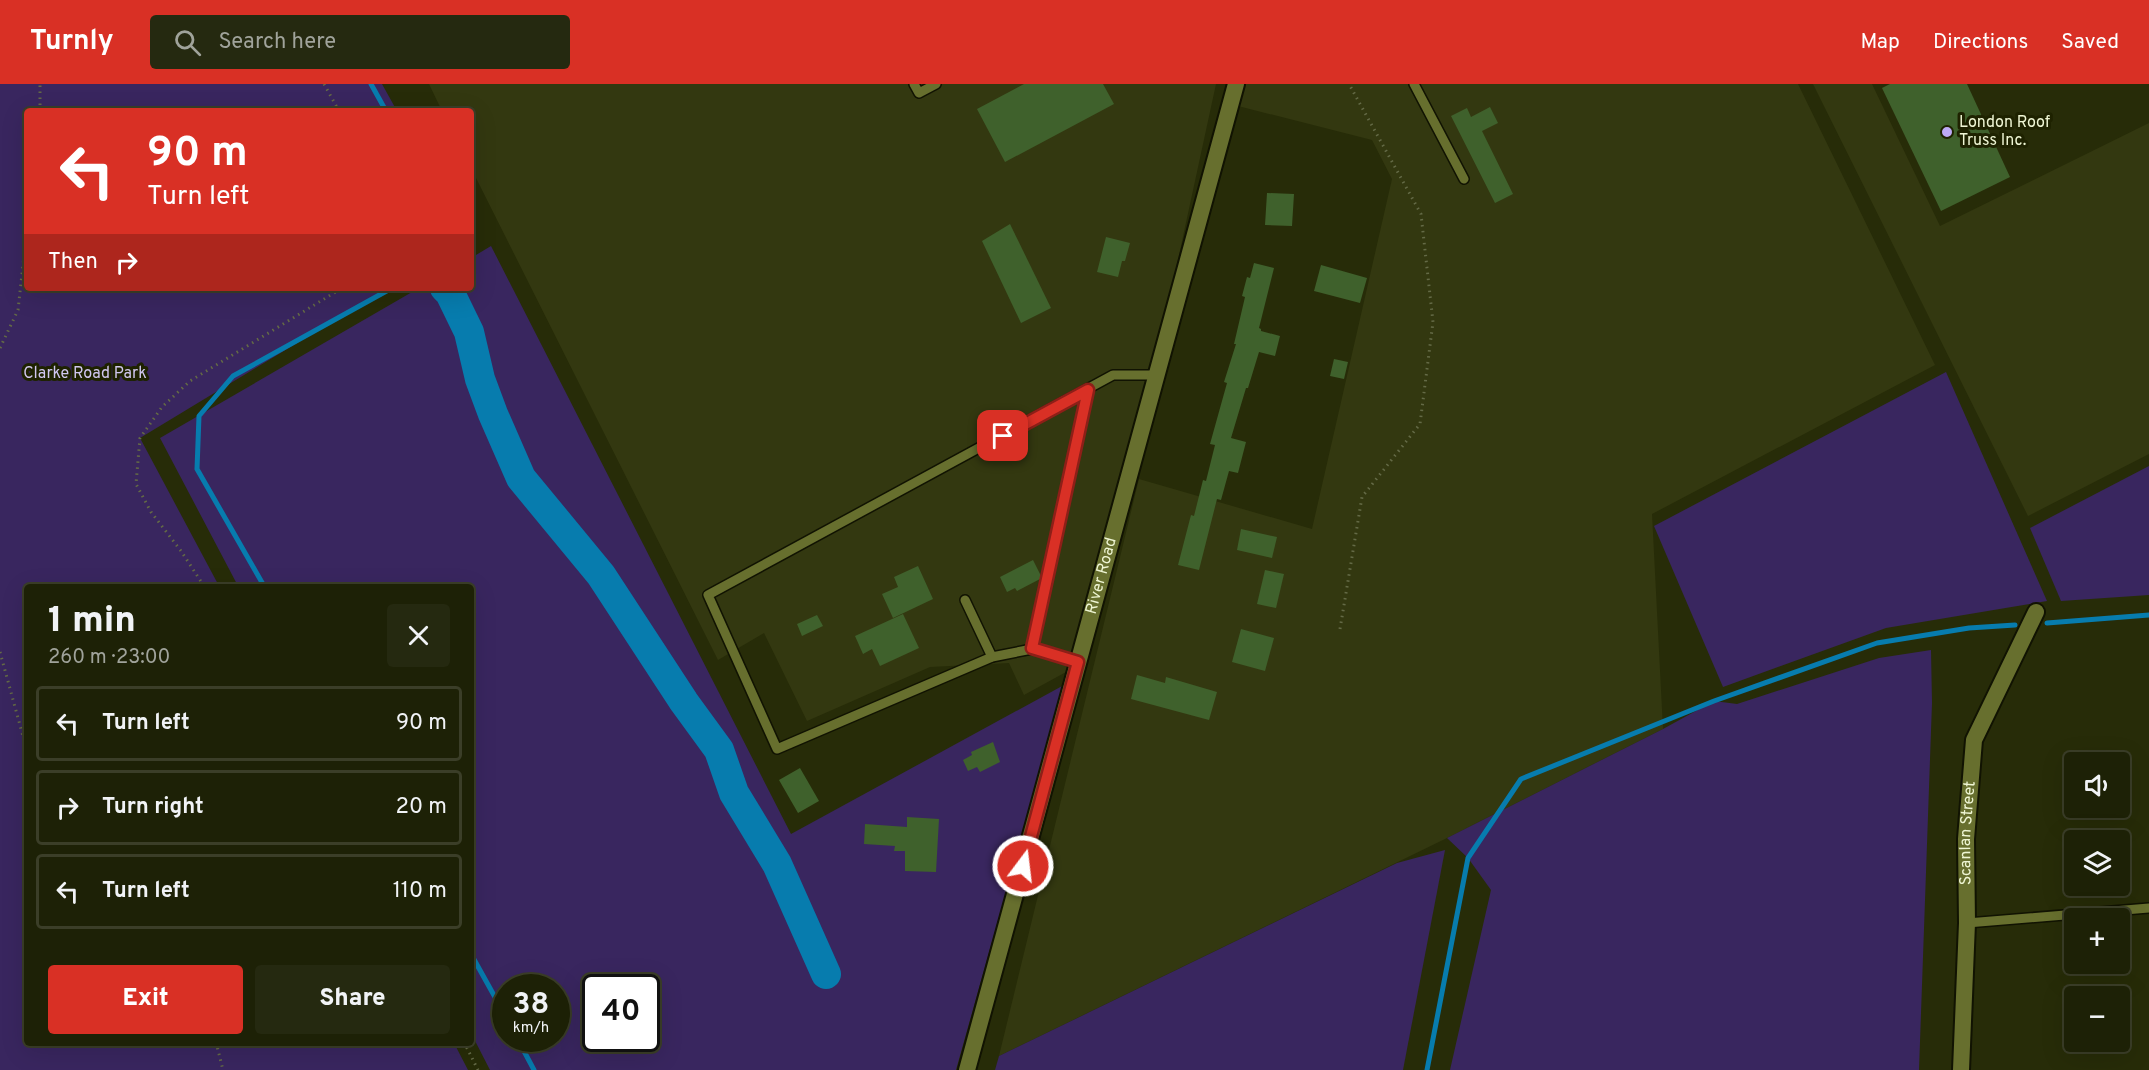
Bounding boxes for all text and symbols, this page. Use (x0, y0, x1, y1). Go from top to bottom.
search box (150, 15, 570, 69)
text: Turnly (30, 24, 114, 60)
icon: search (171, 26, 204, 59)
text: Search here (219, 29, 336, 56)
text: Map (1860, 29, 1900, 56)
text: Directions (1933, 29, 2028, 56)
text: Saved (2061, 29, 2119, 56)
place label: London Roof Truss Inc. (1959, 113, 2051, 151)
marker: London Roof Truss Inc. (1940, 125, 1954, 139)
text: 90 m (147, 128, 248, 181)
icon: left (48, 132, 126, 210)
text: Turn left (147, 180, 249, 214)
icon: right (110, 246, 143, 279)
text: Then (48, 249, 98, 276)
park label: Clarke Road Park (23, 364, 147, 384)
pin (977, 410, 1028, 461)
icon: arrive (986, 419, 1019, 452)
street label: River Road (1082, 535, 1122, 617)
text: 1 min (48, 599, 136, 645)
button: close (387, 604, 450, 667)
text: 260 m · 23:00 (48, 645, 170, 671)
icon: left (51, 707, 84, 740)
text: Turn left (102, 710, 190, 737)
text: 90 m (396, 710, 447, 737)
map controls (2064, 752, 2130, 1052)
button: sound (2064, 752, 2130, 818)
street label: Scanlan Street (1956, 780, 1981, 885)
icon: right (51, 791, 84, 824)
text: Turn right (102, 794, 204, 821)
text: 20 m (396, 794, 447, 821)
button: layers (2064, 830, 2130, 896)
position arrow (991, 834, 1055, 898)
icon: left (51, 875, 84, 908)
text: Turn left (102, 878, 190, 905)
text: 110 m (393, 878, 447, 905)
button: + (2064, 908, 2130, 974)
button: Exit (48, 965, 243, 1034)
button: Share (255, 965, 450, 1034)
speed limit sign: 40 (582, 974, 660, 1052)
button: − (2064, 986, 2130, 1052)
text: 38 (513, 987, 549, 1024)
text: km/h (513, 1019, 549, 1038)

